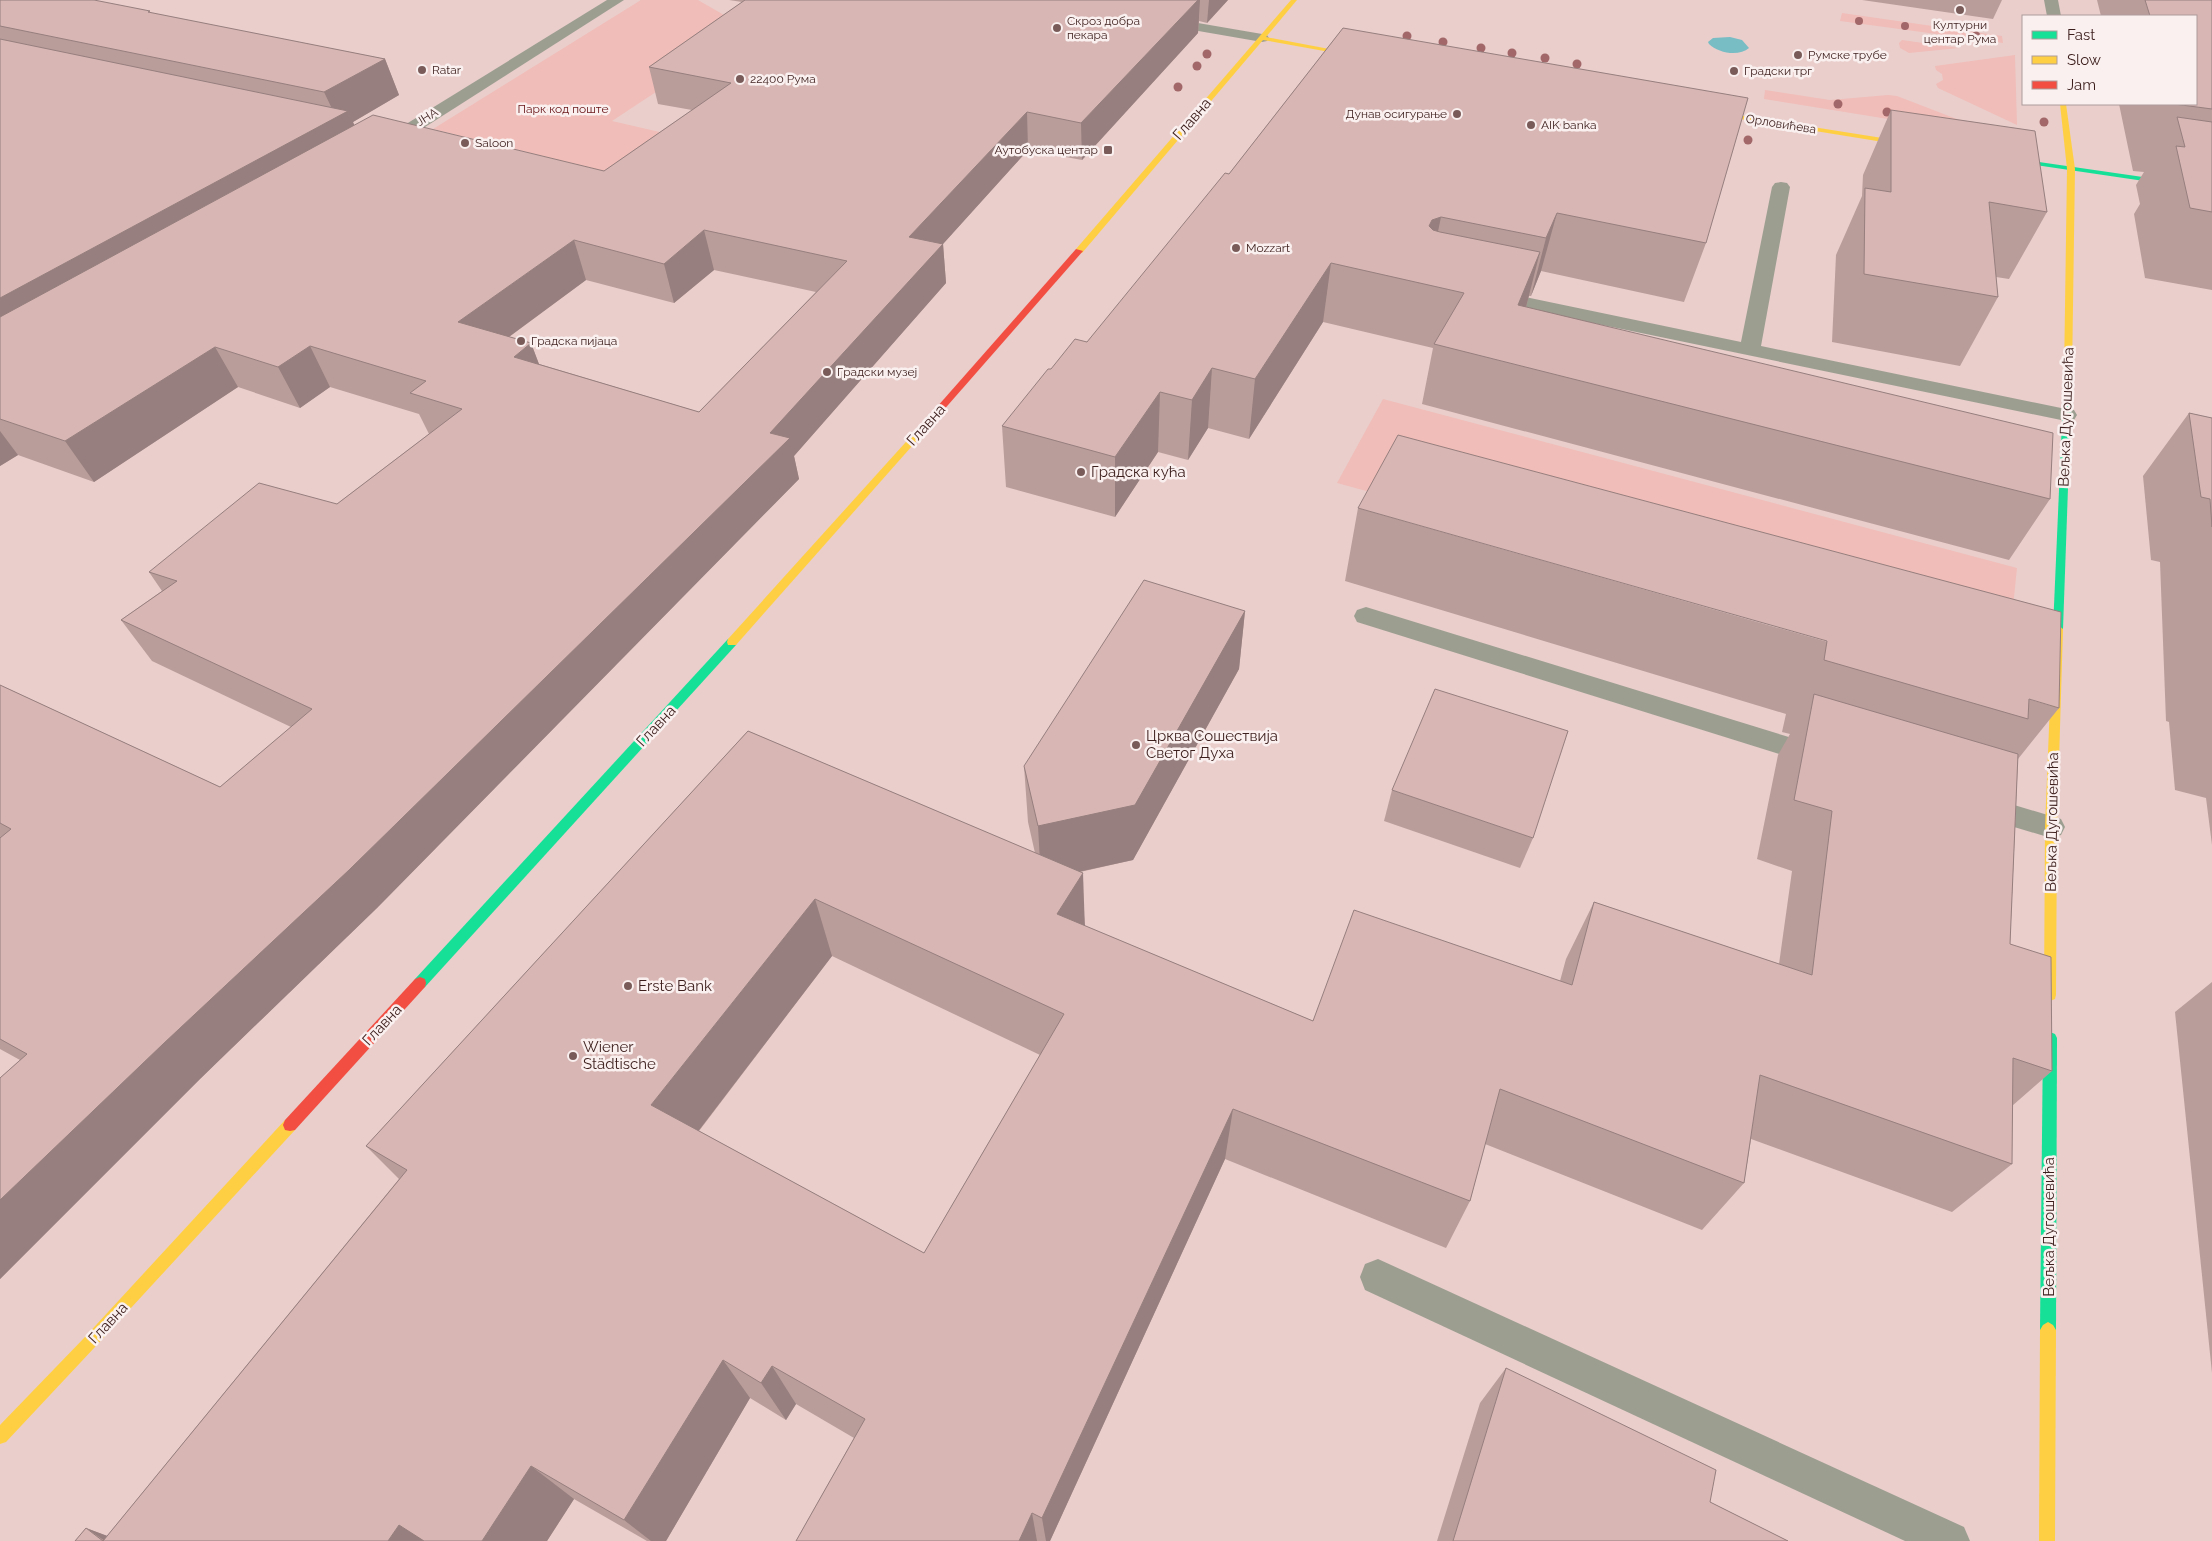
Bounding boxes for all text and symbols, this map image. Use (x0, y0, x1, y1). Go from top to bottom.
marker: Културни центар Рума (1954, 4, 1966, 16)
place label: Скроз добра пекара (1067, 14, 1140, 42)
legend (2022, 15, 2197, 105)
place label: Културни центар Рума (1924, 18, 1996, 46)
marker: Скроз добра пекара (1051, 22, 1063, 34)
text: Fast (2067, 26, 2095, 44)
place label: Румске трубе (1808, 48, 1887, 62)
marker: Румске трубе (1792, 49, 1804, 61)
text: Slow (2067, 51, 2101, 69)
place label: Ratar (432, 63, 462, 77)
marker: Ratar (416, 64, 428, 76)
place label: Градски трг (1744, 64, 1812, 78)
marker: Градски трг (1728, 65, 1740, 77)
place label: 22400 Рума (750, 72, 816, 86)
marker: 22400 Рума (734, 73, 746, 85)
text: Jam (2067, 76, 2096, 94)
street label: Главна (1169, 94, 1215, 144)
park label: Парк код поште (517, 102, 609, 116)
street label: ЈНА (414, 105, 440, 129)
place label: Дунав осигурање (1346, 107, 1447, 121)
marker: Дунав осигурање (1451, 108, 1463, 120)
street label: Орловићева (1745, 112, 1817, 136)
place label: AIK banka (1541, 118, 1597, 132)
marker: AIK banka (1525, 119, 1537, 131)
place label: Saloon (475, 136, 513, 150)
marker: Saloon (459, 137, 471, 149)
place label: Аутобуска центар (995, 143, 1098, 157)
marker: Аутобуска центар (1102, 144, 1114, 156)
place label: Mozzart (1246, 241, 1290, 255)
marker: Mozzart (1230, 242, 1242, 254)
place label: Градска пијаца (531, 334, 617, 348)
marker: Градска пијаца (515, 335, 527, 347)
street label: Вељка Дугошевића (2055, 347, 2077, 487)
place label: Градски музеј (837, 365, 917, 379)
marker: Градски музеј (821, 366, 833, 378)
street label: Главна (903, 401, 949, 449)
place label: Градска кућа (1091, 463, 1186, 481)
marker: Градска кућа (1075, 466, 1087, 478)
street label: Главна (633, 702, 679, 750)
place label: Црква Сошествија Светог Духа (1146, 727, 1278, 762)
marker: Црква Сошествија Светог Духа (1130, 739, 1142, 751)
street label: Вељка Дугошевића (2042, 752, 2062, 892)
place label: Erste Bank (638, 977, 712, 995)
marker: Erste Bank (622, 980, 634, 992)
street label: Главна (359, 1001, 405, 1049)
place label: Wiener Städtische (583, 1038, 656, 1073)
marker: Wiener Städtische (567, 1050, 579, 1062)
street label: Вељка Дугошевића (2040, 1157, 2058, 1297)
street label: Главна (85, 1299, 131, 1347)

